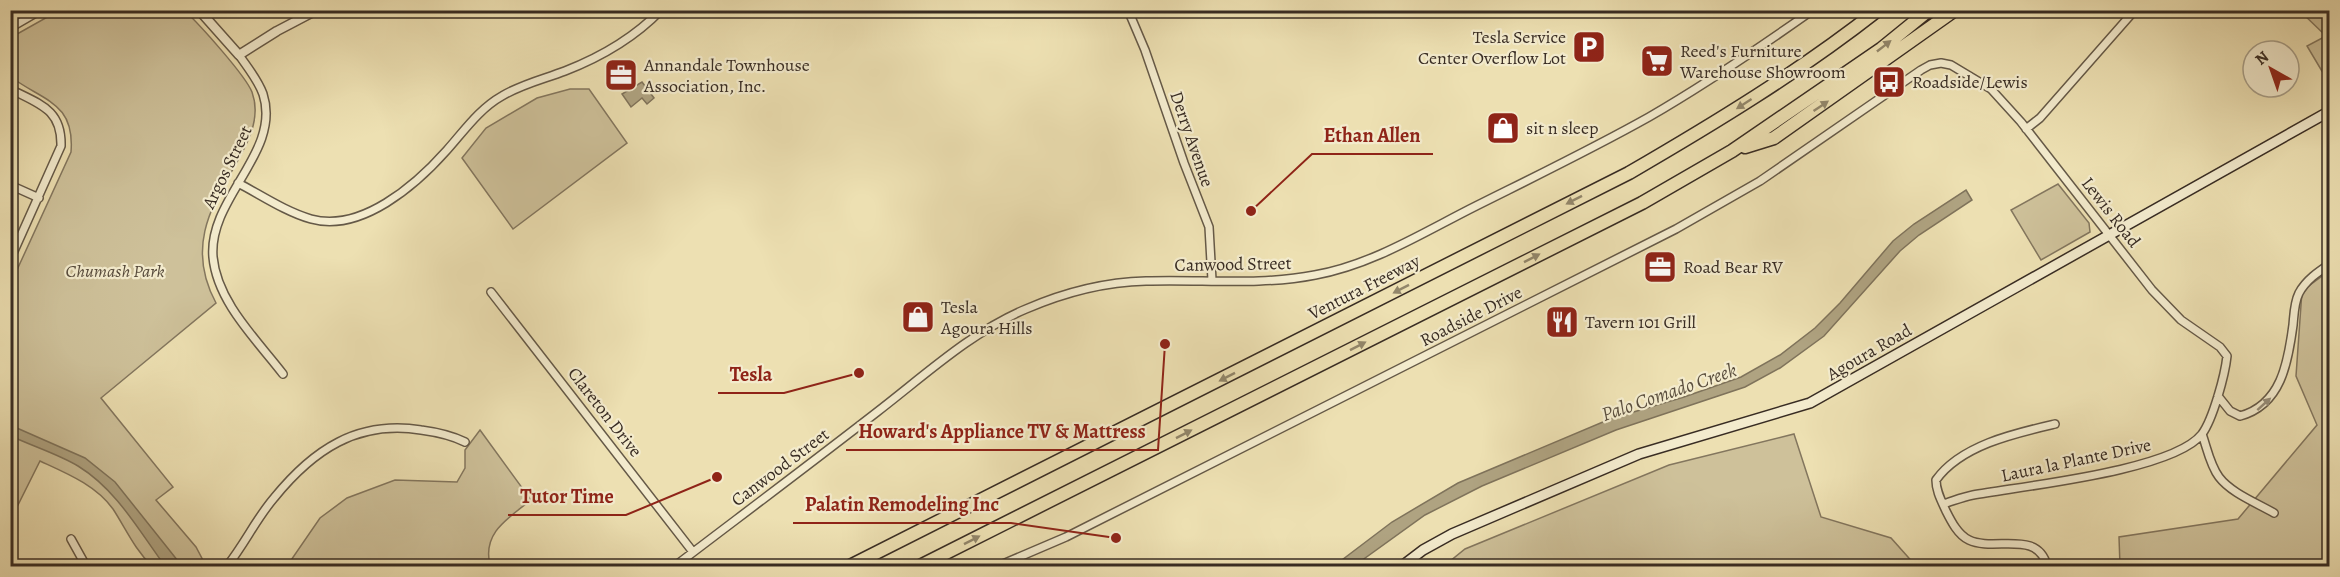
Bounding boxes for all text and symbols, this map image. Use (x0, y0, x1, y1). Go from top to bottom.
place label: Tesla Service Center Overflow Lot (1418, 25, 1566, 70)
parking icon: Tesla Service Center Overflow Lot (1571, 29, 1607, 65)
place label: Reed's Furniture Warehouse Showroom (1679, 39, 1846, 84)
north arrow (2241, 39, 2301, 99)
one-way arrow (1876, 40, 1892, 53)
supermarket icon: Reed's Furniture Warehouse Showroom (1639, 43, 1675, 79)
text: N (2250, 46, 2274, 70)
place label: Annandale Townhouse Association, Inc. (643, 53, 810, 98)
office icon: Annandale Townhouse Association, Inc. (603, 57, 639, 93)
bus stop icon: Roadside/Lewis (1871, 64, 1907, 100)
place label: Roadside/Lewis (1912, 70, 2028, 94)
street label: Derry Avenue (1164, 88, 1220, 190)
one-way arrow (1736, 99, 1752, 110)
one-way arrow (1812, 100, 1828, 112)
shop icon: sit n sleep (1485, 110, 1521, 146)
callout: Ethan Allen (1312, 116, 1433, 154)
place label: sit n sleep (1526, 116, 1599, 140)
street label: Argos Street (196, 121, 258, 214)
text: Ethan Allen (1323, 122, 1421, 149)
street label: Lewis Road (2076, 172, 2146, 252)
one-way arrow (1566, 196, 1583, 205)
street label: Ventura Freeway (1303, 248, 1425, 326)
office icon: Road Bear RV (1642, 249, 1678, 285)
street label: Canwood Street (1174, 251, 1292, 277)
one-way arrow (1524, 253, 1541, 263)
place label: Road Bear RV (1683, 255, 1783, 279)
park label: Chumash Park (65, 259, 165, 283)
street label: Roadside Drive (1416, 280, 1526, 352)
one-way arrow (1392, 284, 1409, 294)
place label: Tesla Agoura Hills (940, 295, 1032, 340)
shop icon: Tesla Agoura Hills (900, 299, 936, 335)
restaurant icon: Tavern 101 Grill (1544, 304, 1580, 340)
place label: Tavern 101 Grill (1585, 310, 1697, 334)
street label: Agoura Road (1821, 318, 1916, 386)
one-way arrow (1350, 341, 1367, 351)
callout: Tesla (718, 355, 784, 393)
water label: Palo Comado Creek (1598, 356, 1740, 428)
text: Tesla (730, 361, 773, 388)
street label: Clareton Drive (562, 362, 648, 462)
one-way arrow (1218, 372, 1235, 382)
one-way arrow (2256, 398, 2271, 411)
callout: Howard's Appliance TV & Mattress (846, 412, 1158, 450)
text: Howard's Appliance TV & Mattress (858, 418, 1146, 445)
street label: Canwood Street (726, 422, 834, 512)
one-way arrow (1175, 429, 1192, 438)
street label: Laura la Plante Drive (1999, 432, 2153, 488)
callout: Tutor Time (508, 477, 626, 515)
text: Tutor Time (520, 483, 614, 510)
callout: Palatin Remodeling Inc (793, 485, 1011, 523)
text: Palatin Remodeling Inc (805, 491, 999, 518)
one-way arrow (964, 535, 981, 545)

